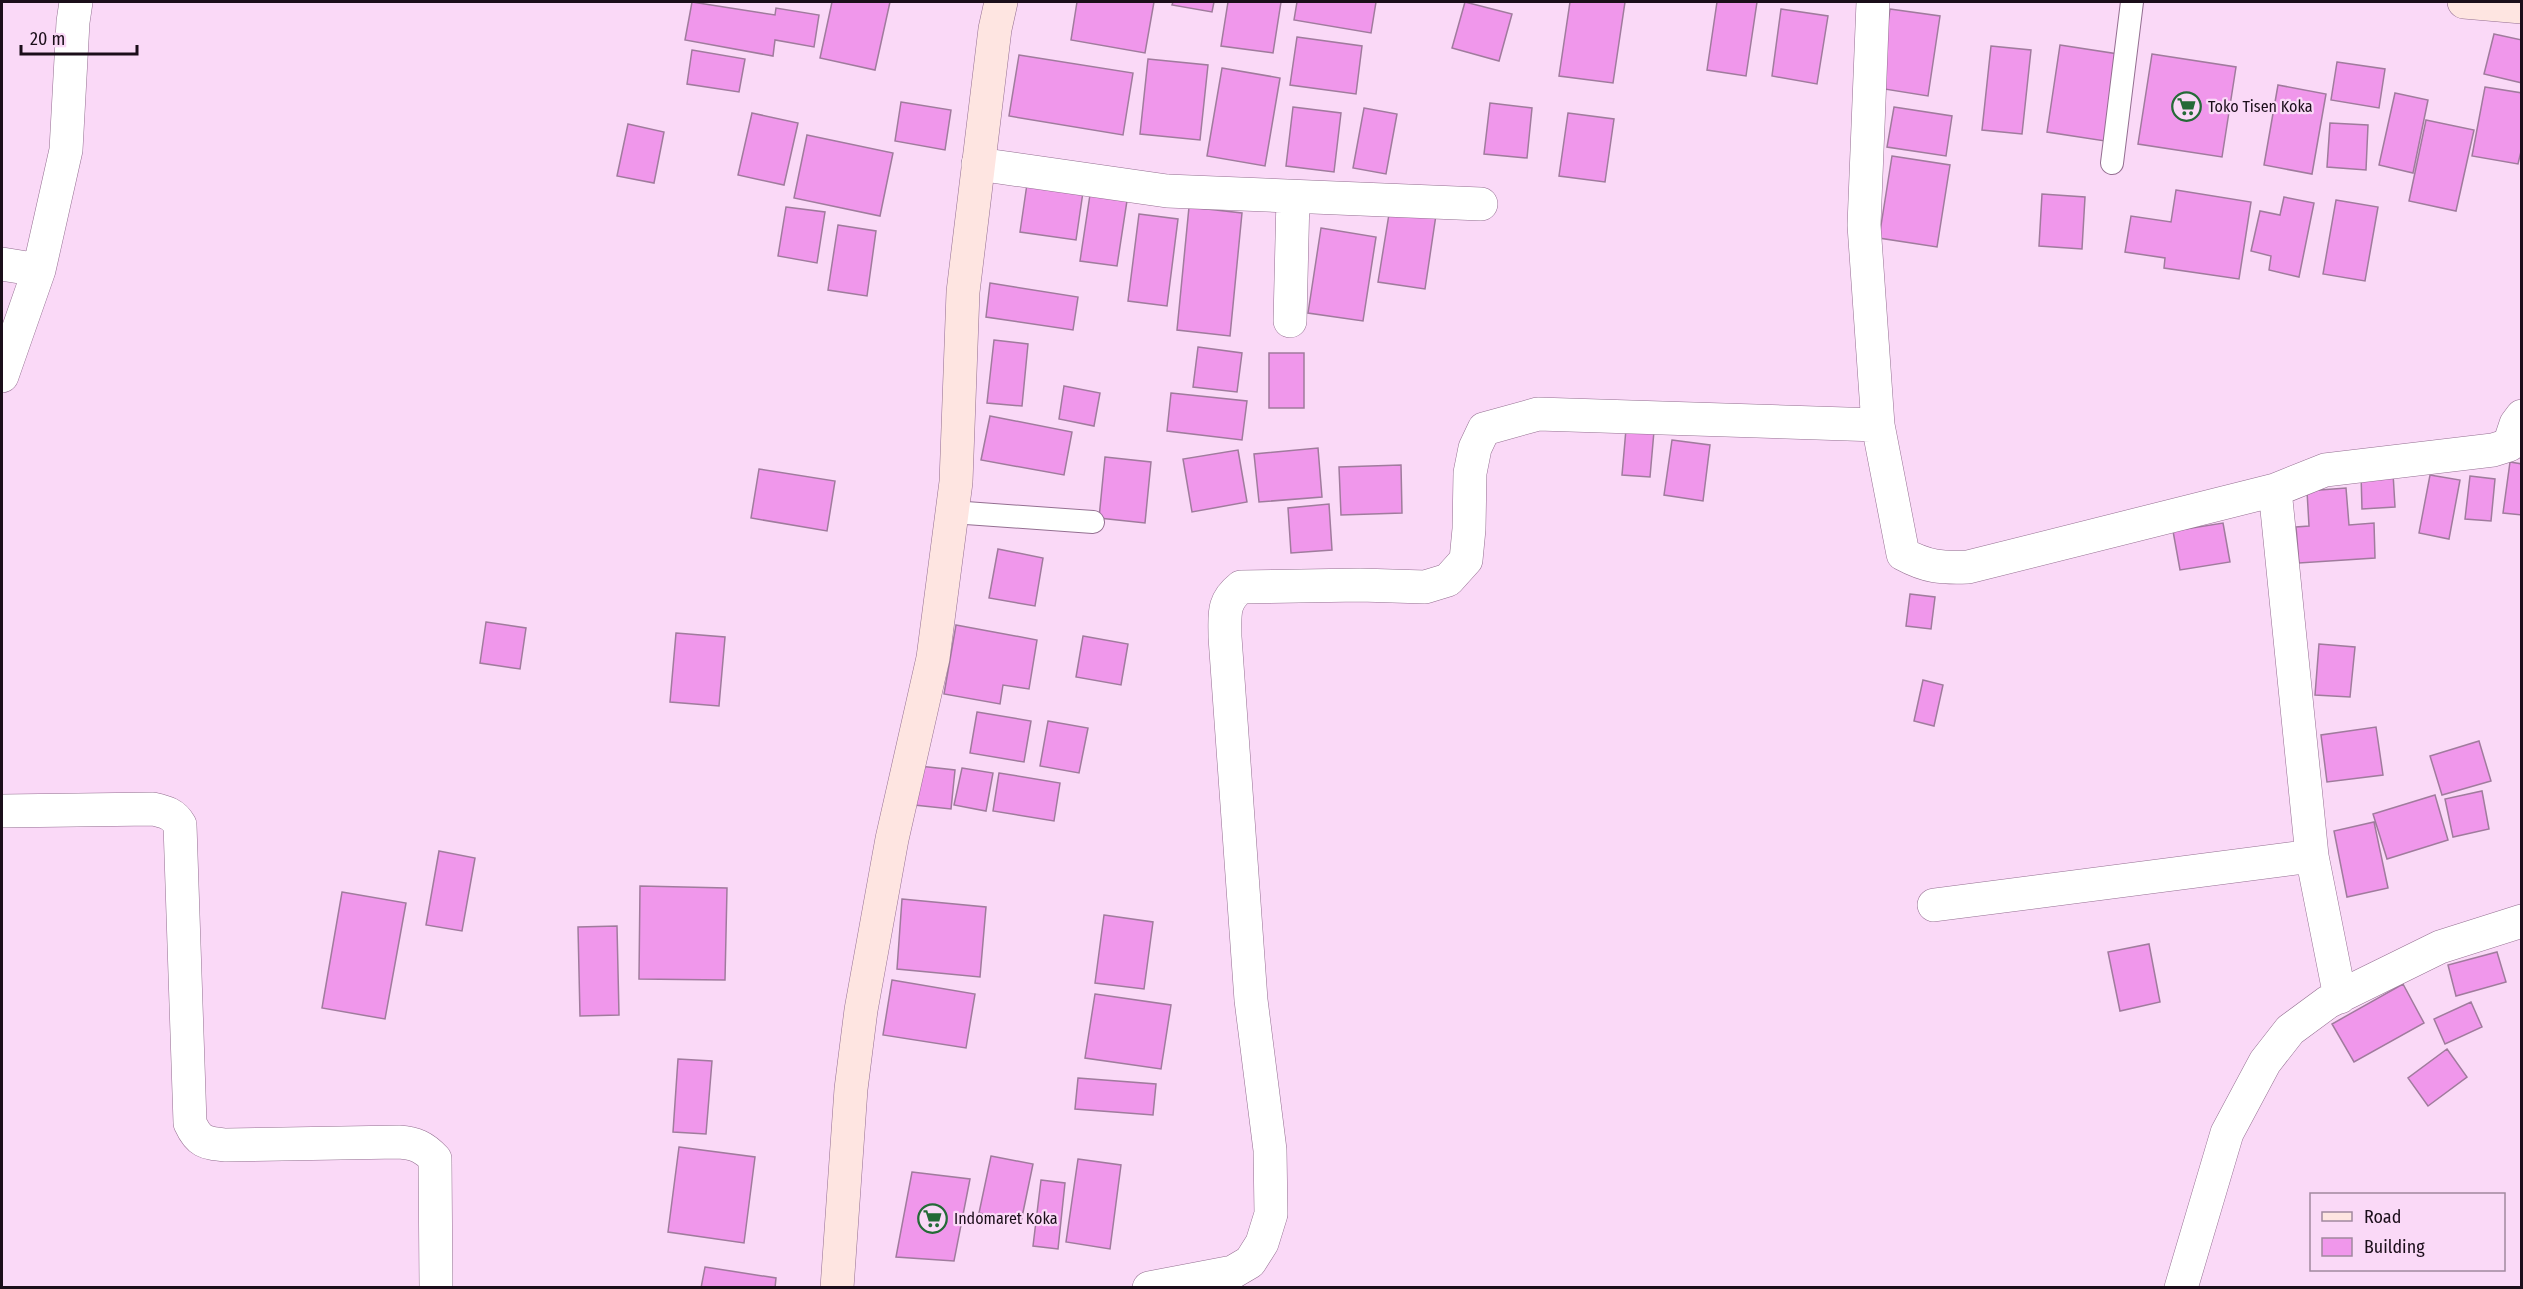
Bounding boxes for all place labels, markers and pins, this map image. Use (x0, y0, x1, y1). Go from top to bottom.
supermarket icon: Toko Tisen Koka (2171, 90, 2203, 122)
place label: Toko Tisen Koka (2208, 97, 2313, 116)
supermarket icon: Indomaret Koka (917, 1202, 949, 1234)
place label: Indomaret Koka (954, 1209, 1058, 1228)

